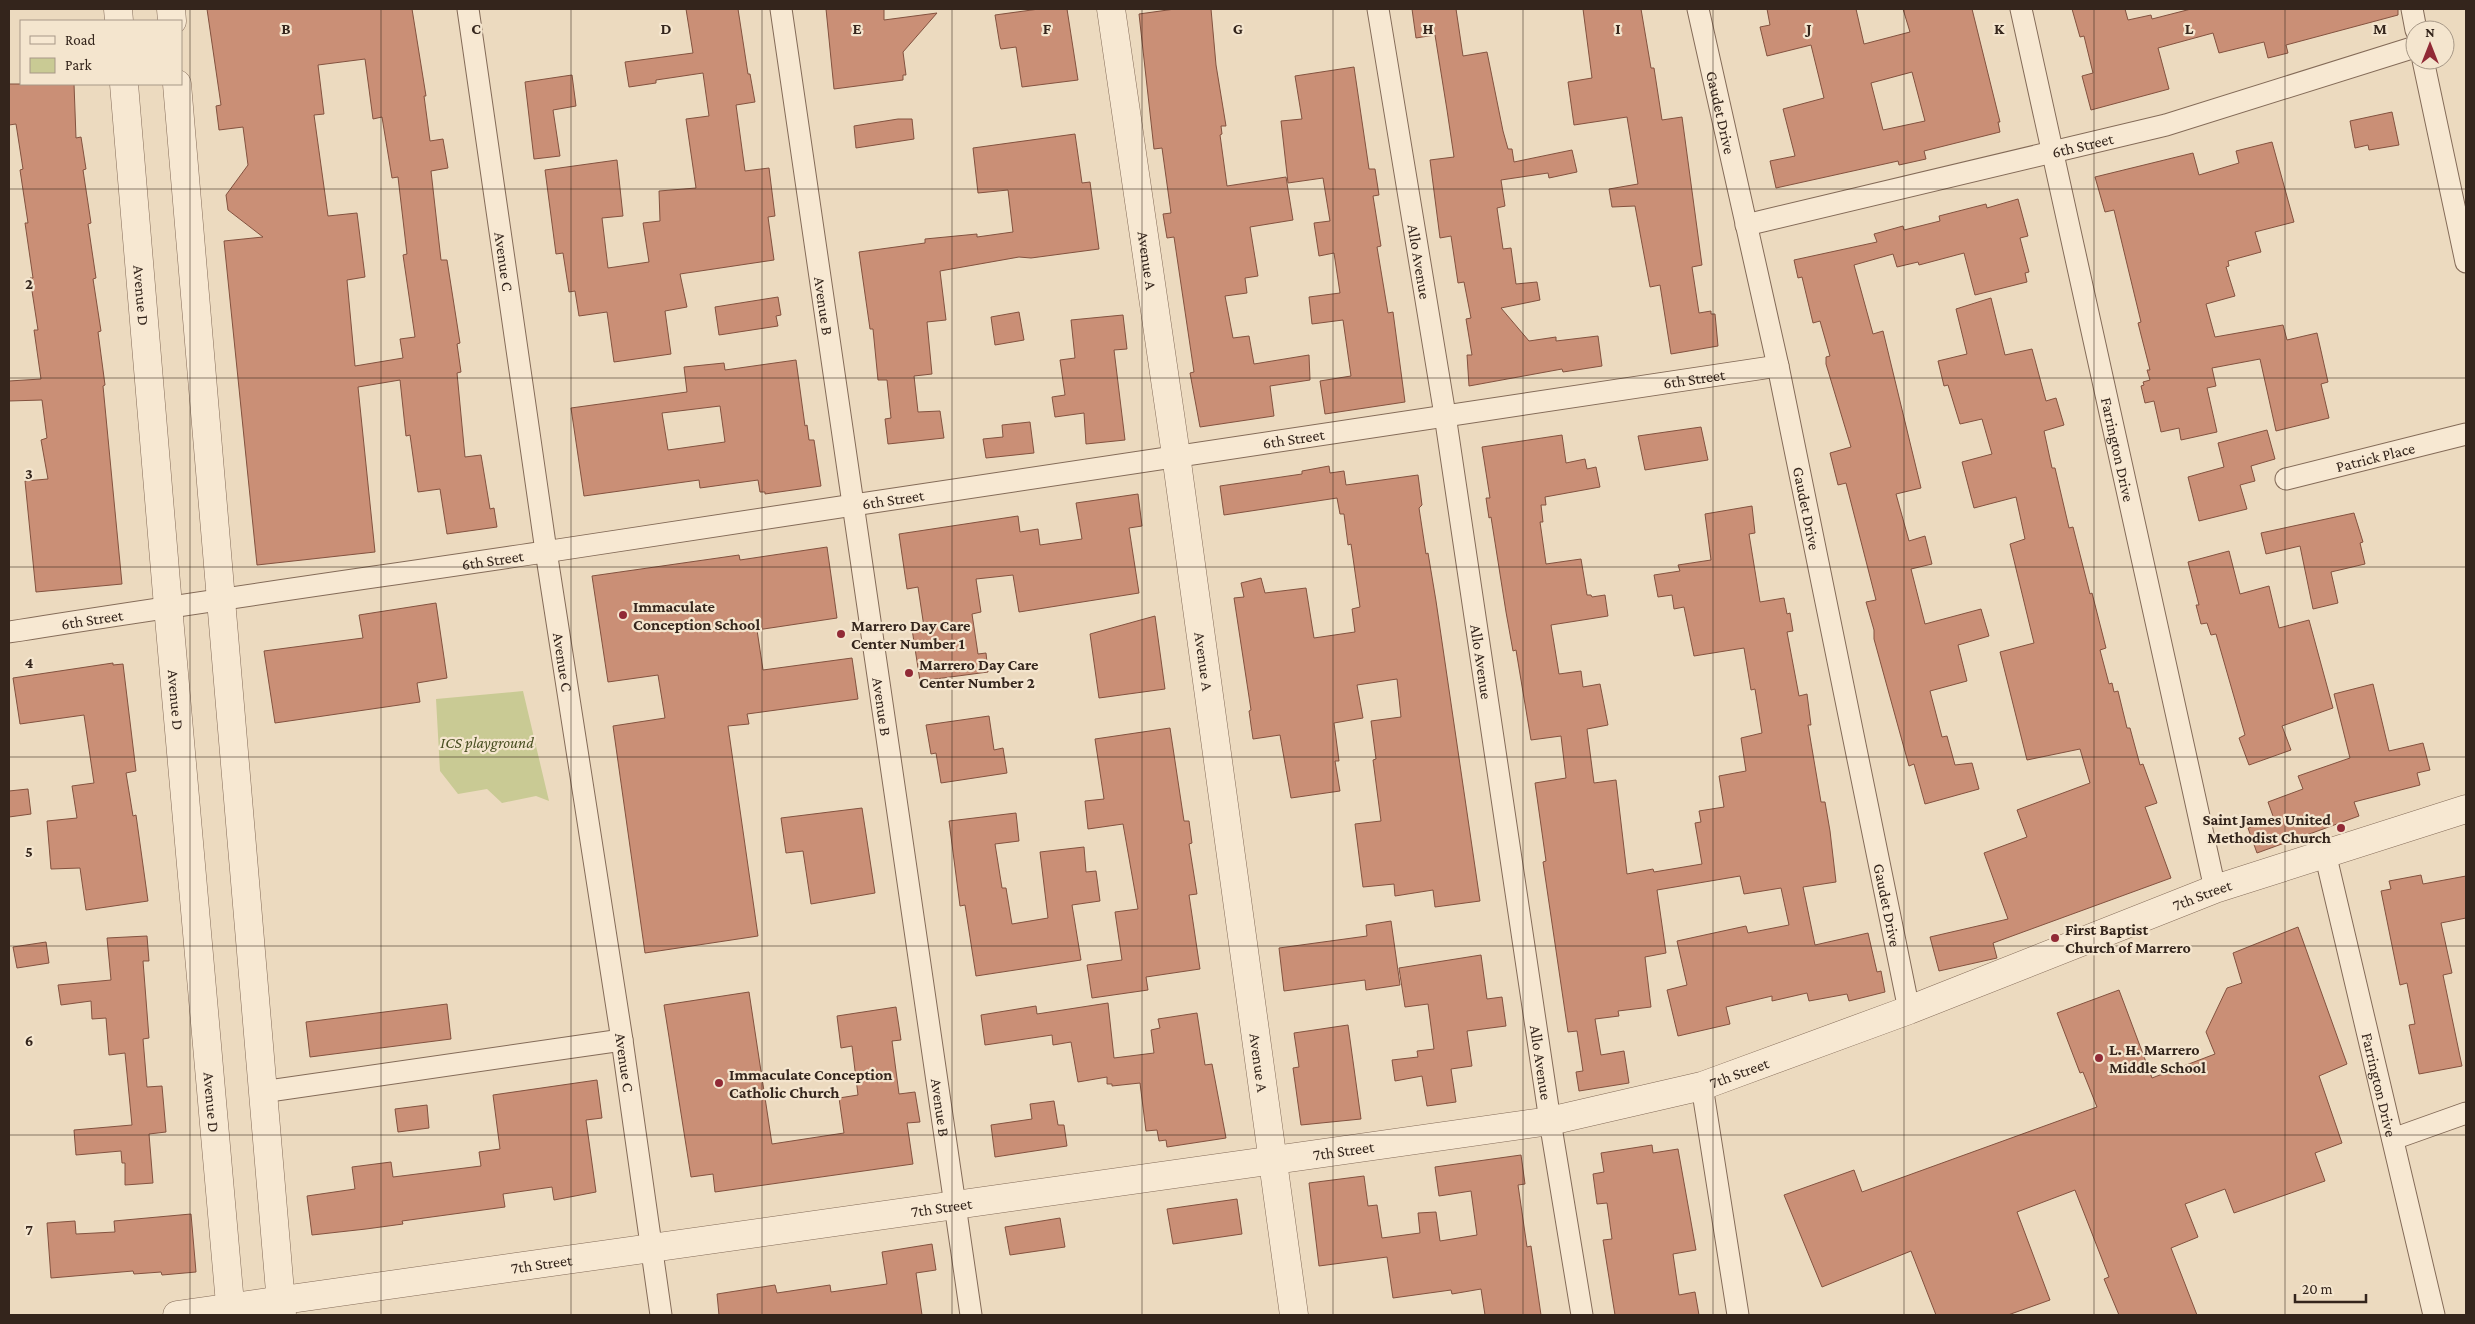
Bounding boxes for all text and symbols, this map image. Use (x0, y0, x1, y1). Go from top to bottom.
legend (20, 20, 182, 85)
text: B (281, 20, 291, 37)
text: C (471, 20, 481, 37)
text: D (660, 20, 672, 37)
text: E (852, 20, 862, 37)
text: F (1043, 20, 1052, 37)
text: G (1233, 20, 1243, 37)
text: H (1423, 20, 1434, 37)
text: I (1615, 20, 1621, 37)
text: J (1804, 20, 1812, 37)
text: K (1994, 20, 2005, 37)
text: L (2185, 20, 2194, 37)
text: M (2373, 20, 2387, 37)
north arrow (2405, 20, 2455, 70)
text: N (2425, 24, 2435, 40)
text: Road (65, 32, 96, 48)
text: Park (65, 57, 92, 73)
street label: Gaudet Drive (1704, 69, 1739, 156)
street label: 6th Street (2050, 129, 2116, 160)
street label: Allo Avenue (1405, 223, 1434, 300)
street label: Avenue A (1135, 230, 1160, 292)
street label: Avenue C (492, 231, 517, 292)
street label: Avenue D (131, 264, 153, 326)
text: 2 (25, 275, 33, 292)
street label: Avenue B (812, 276, 837, 336)
street label: 6th Street (1662, 365, 1727, 391)
street label: Farrington Drive (2098, 396, 2138, 503)
street label: 6th Street (1261, 425, 1326, 451)
street label: Patrick Place (2334, 439, 2417, 475)
text: 3 (25, 465, 33, 482)
street label: Gaudet Drive (1790, 465, 1824, 551)
street label: 6th Street (861, 486, 926, 512)
street label: 6th Street (460, 547, 525, 573)
place label: Immaculate Conception School (633, 598, 760, 633)
street label: 6th Street (60, 606, 125, 632)
marker: Immaculate Conception School (617, 609, 629, 621)
place label: Marrero Day Care Center Number 1 (851, 617, 971, 652)
street label: Allo Avenue (1468, 623, 1496, 700)
marker: Marrero Day Care Center Number 1 (835, 628, 847, 640)
street label: Avenue C (550, 631, 576, 693)
street label: Avenue A (1192, 631, 1217, 693)
text: 4 (25, 654, 34, 671)
place label: Marrero Day Care Center Number 2 (919, 656, 1039, 691)
marker: Marrero Day Care Center Number 2 (903, 667, 915, 679)
street label: Avenue D (165, 669, 187, 731)
street label: Avenue B (870, 676, 895, 737)
park label: ICS playground (440, 734, 534, 752)
place label: Saint James United Methodist Church (2202, 811, 2331, 846)
marker: Saint James United Methodist Church (2335, 822, 2347, 834)
text: 5 (25, 843, 33, 860)
street label: Gaudet Drive (1871, 862, 1904, 948)
street label: 7th Street (2170, 876, 2234, 913)
place label: First Baptist Church of Marrero (2065, 921, 2191, 956)
marker: First Baptist Church of Marrero (2049, 932, 2061, 944)
street label: Allo Avenue (1527, 1024, 1555, 1101)
street label: Farrington Drive (2359, 1031, 2400, 1138)
text: 6 (25, 1032, 33, 1049)
street label: Avenue C (612, 1032, 638, 1093)
street label: Avenue A (1247, 1032, 1272, 1094)
place label: L. H. Marrero Middle School (2109, 1041, 2206, 1076)
marker: L. H. Marrero Middle School (2093, 1052, 2105, 1064)
street label: 7th Street (1707, 1054, 1772, 1091)
place label: Immaculate Conception Catholic Church (729, 1066, 893, 1101)
street label: Avenue D (201, 1071, 223, 1133)
marker: Immaculate Conception Catholic Church (713, 1077, 725, 1089)
street label: Avenue B (928, 1077, 953, 1138)
street label: 7th Street (1312, 1137, 1376, 1163)
street label: 7th Street (910, 1194, 974, 1220)
text: 7 (25, 1221, 33, 1238)
street label: 7th Street (510, 1251, 574, 1276)
scale bar (2295, 1272, 2366, 1304)
text: 20 m (2302, 1281, 2333, 1297)

